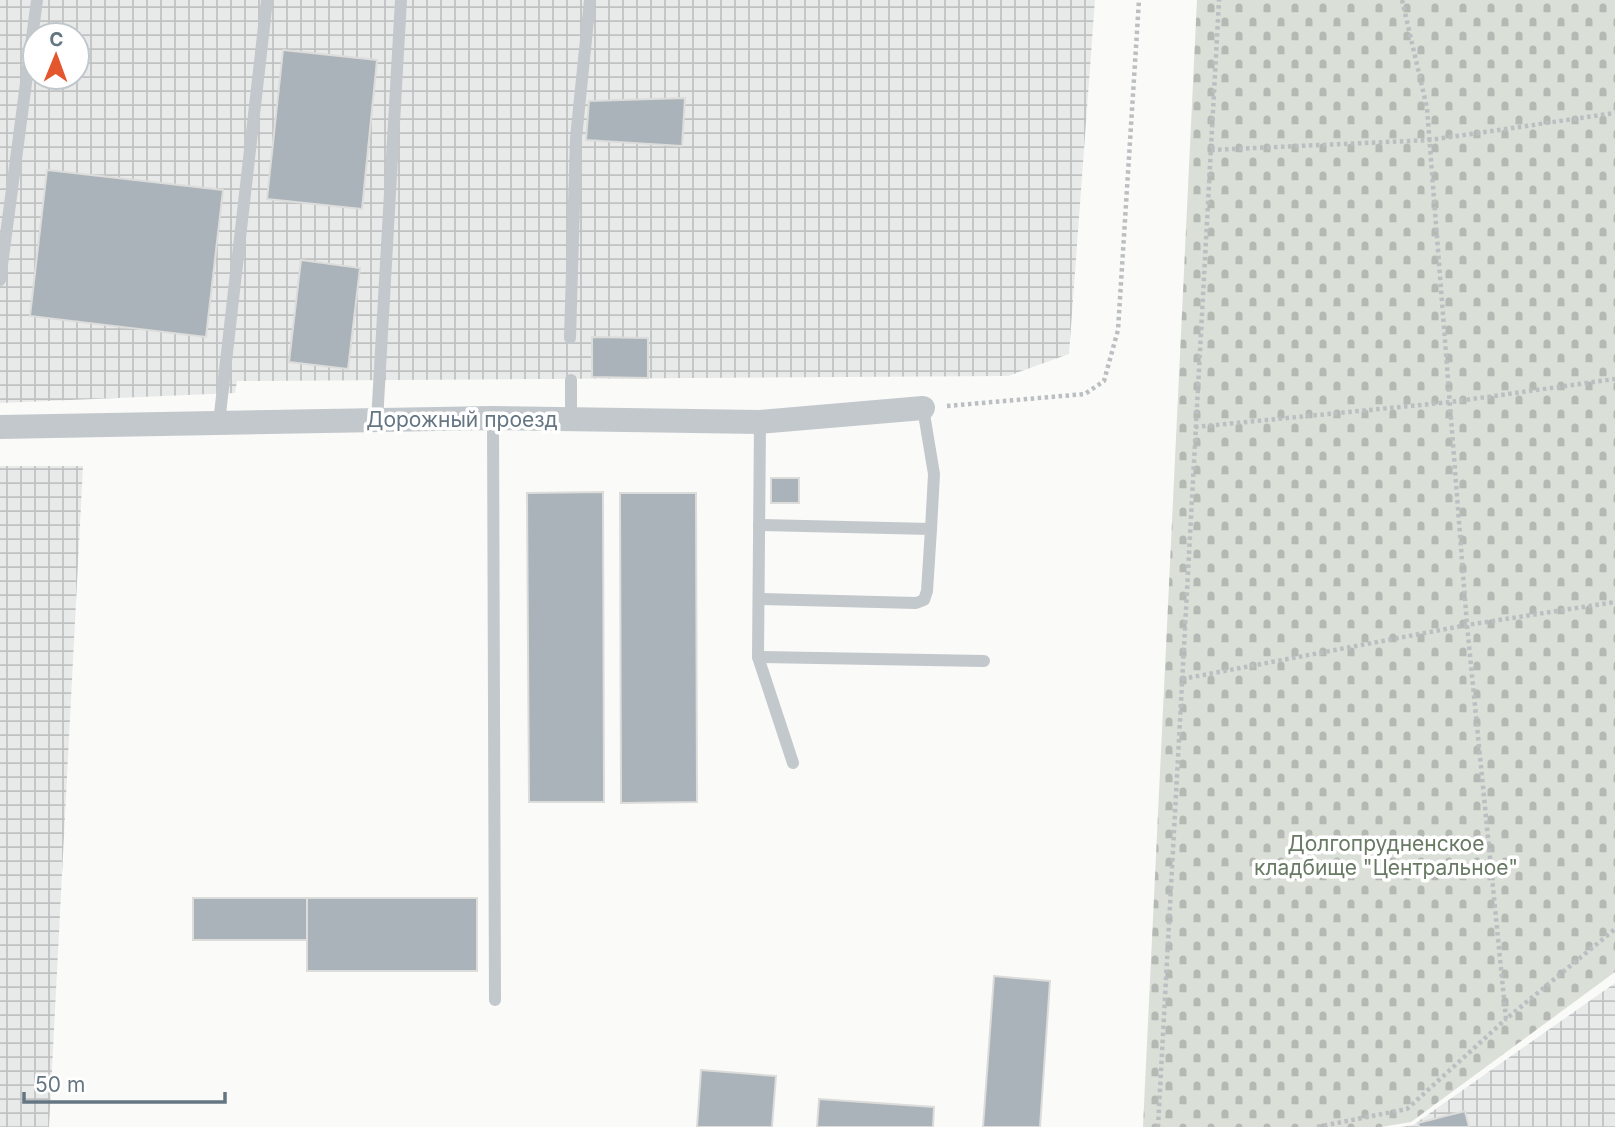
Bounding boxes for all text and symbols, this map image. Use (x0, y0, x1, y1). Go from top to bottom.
north arrow (21, 21, 91, 91)
text: С (49, 28, 64, 51)
street label: Дорожный проезд (366, 407, 558, 432)
park label: Долгопрудненское кладбище "Центральное" (1254, 831, 1518, 880)
scale bar (24, 1060, 226, 1104)
text: 50 m (35, 1072, 85, 1097)

